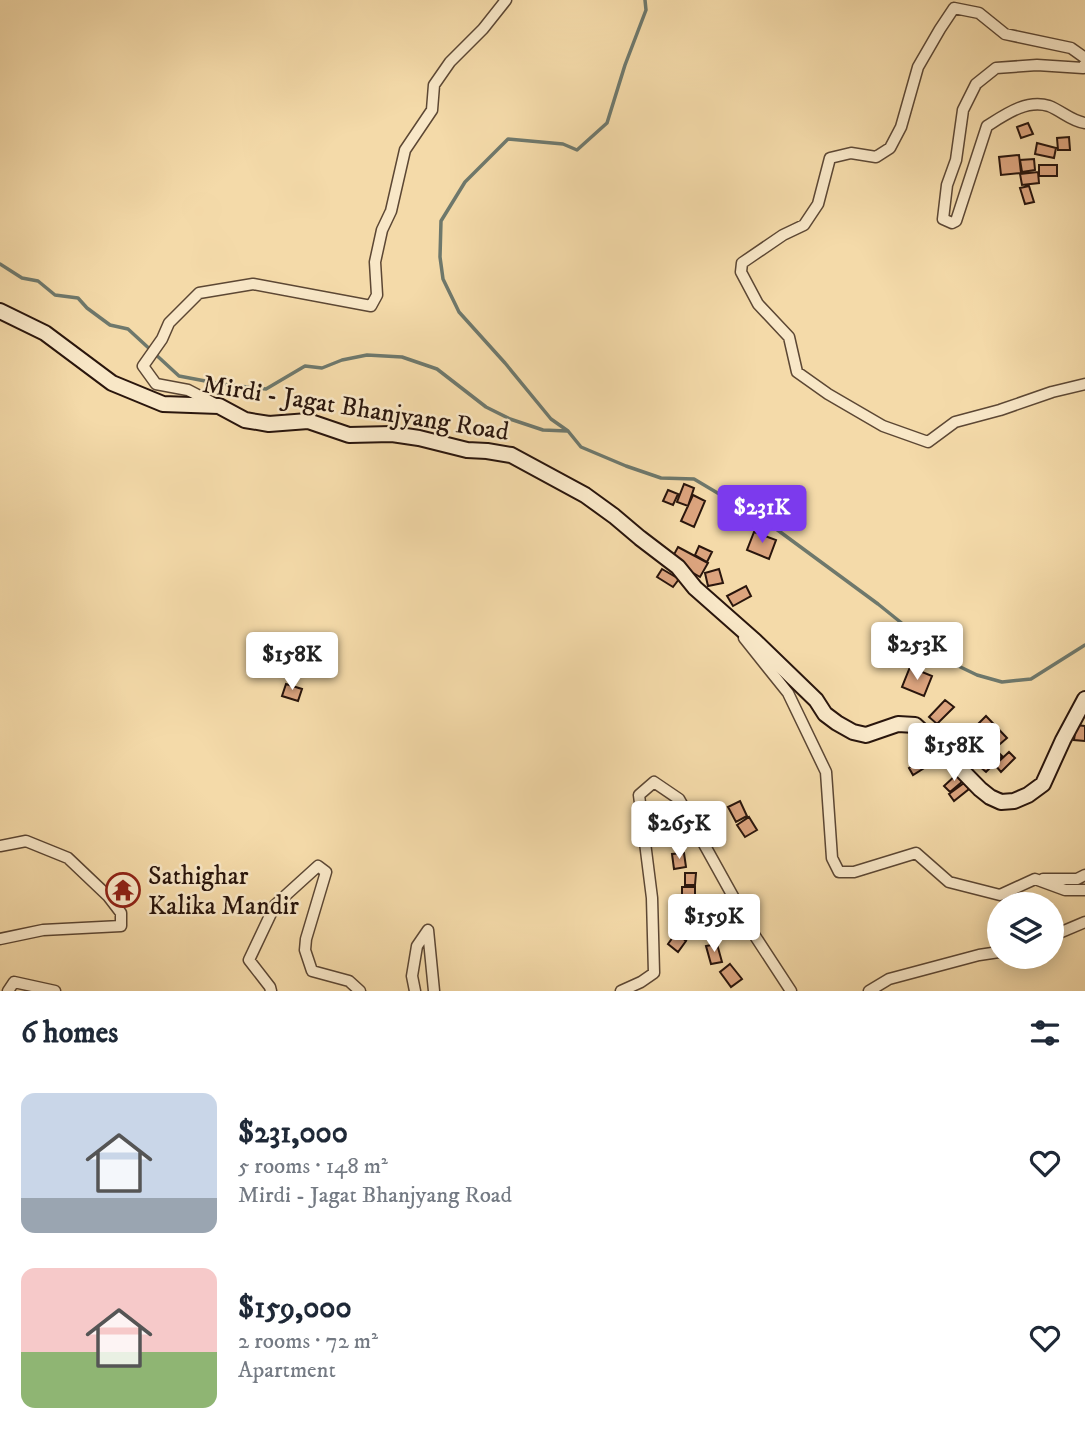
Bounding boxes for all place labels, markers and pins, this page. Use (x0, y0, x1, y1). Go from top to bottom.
pin: $231K (713, 486, 811, 545)
pin: $253K (868, 622, 966, 682)
pin: $158K (243, 632, 341, 692)
pin: $158K (905, 724, 1003, 783)
pin: $265K (630, 802, 728, 861)
place label: Sathighar Kalika Mandir (148, 860, 299, 923)
temple icon: Sathighar Kalika Mandir (104, 871, 142, 909)
pin: $159K (665, 894, 763, 954)

